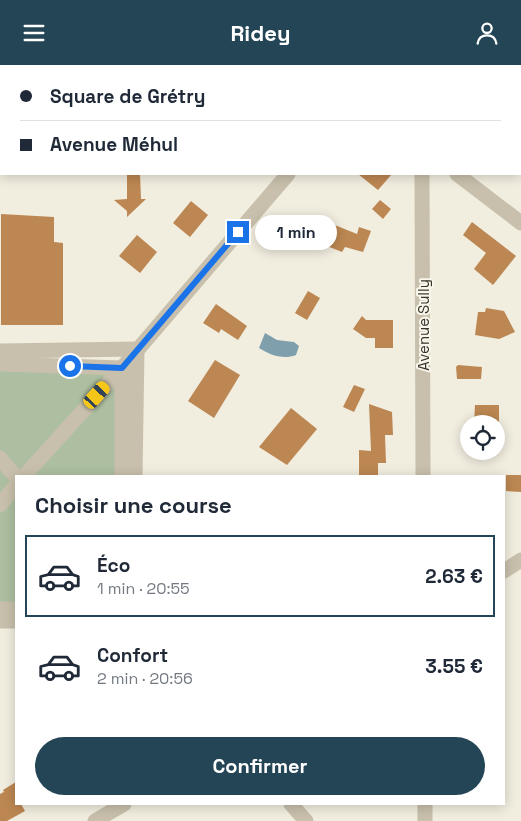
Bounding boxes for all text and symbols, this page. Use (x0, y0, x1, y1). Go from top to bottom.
icon: menu (20, 19, 48, 47)
text: Ridey (230, 19, 291, 47)
icon: person (473, 19, 501, 47)
text: Square de Grétry (50, 84, 206, 109)
text: Avenue Méhul (50, 132, 178, 157)
callout: 1 min (256, 215, 338, 249)
route end (227, 221, 249, 243)
text: 1 min (276, 222, 316, 243)
street label: Avenue Sully (414, 279, 433, 371)
route start (59, 355, 81, 377)
car (81, 379, 112, 411)
map controls (460, 415, 505, 460)
button: locate (460, 415, 505, 460)
text: Choisir une course (35, 491, 232, 519)
text: Éco (97, 553, 130, 578)
icon: car (37, 554, 82, 599)
text: 2.63 € (425, 564, 483, 589)
text: 1 min · 20:55 (97, 578, 190, 599)
text: Confort (97, 643, 168, 668)
icon: car (37, 644, 82, 689)
text: 3.55 € (425, 654, 483, 679)
text: 2 min · 20:56 (97, 668, 193, 689)
button: Confirmer (35, 737, 485, 795)

